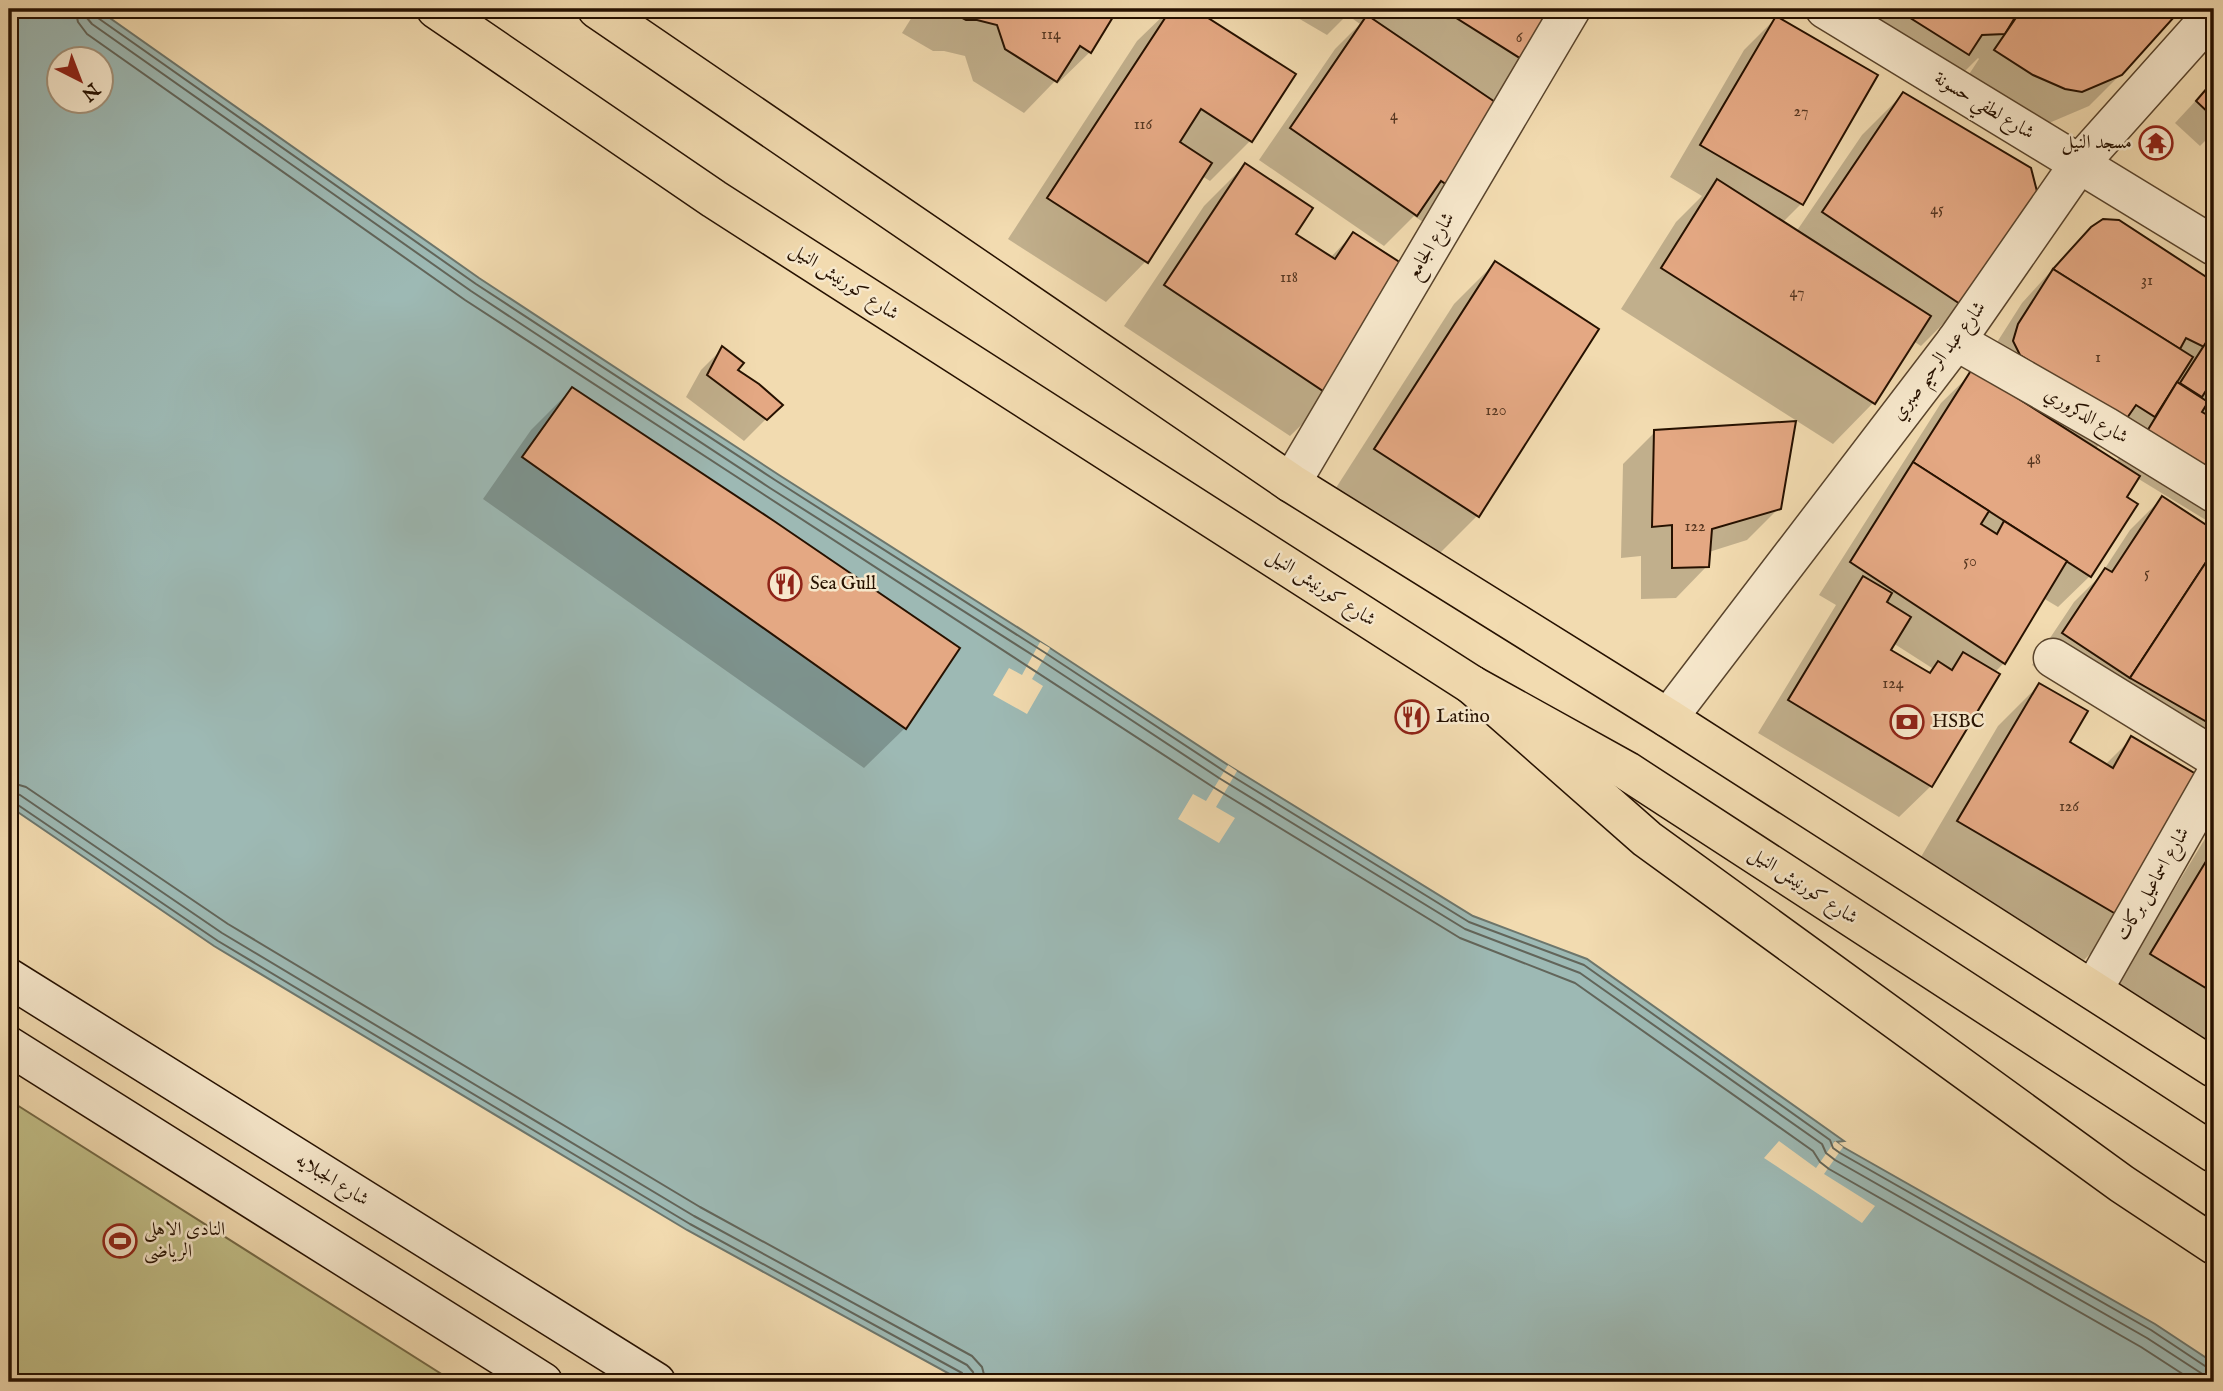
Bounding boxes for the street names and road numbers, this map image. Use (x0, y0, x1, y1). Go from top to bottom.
street label: شارع لطفي حسونة (1927, 67, 2039, 150)
street label: شارع الجامع (1402, 208, 1464, 286)
street label: شارع كورنيش النيل (784, 238, 903, 328)
street label: شارع عبد الرحيم صبري (1886, 297, 1996, 429)
street label: شارع الدكروري (2039, 382, 2132, 451)
street label: شارع كورنيش النيل (1261, 544, 1380, 634)
street label: شارع اسماعيل بركات (2111, 823, 2197, 946)
street label: شارع كورنيش النيل (1743, 842, 1862, 932)
street label: شارع الجبلايه (290, 1148, 373, 1214)

